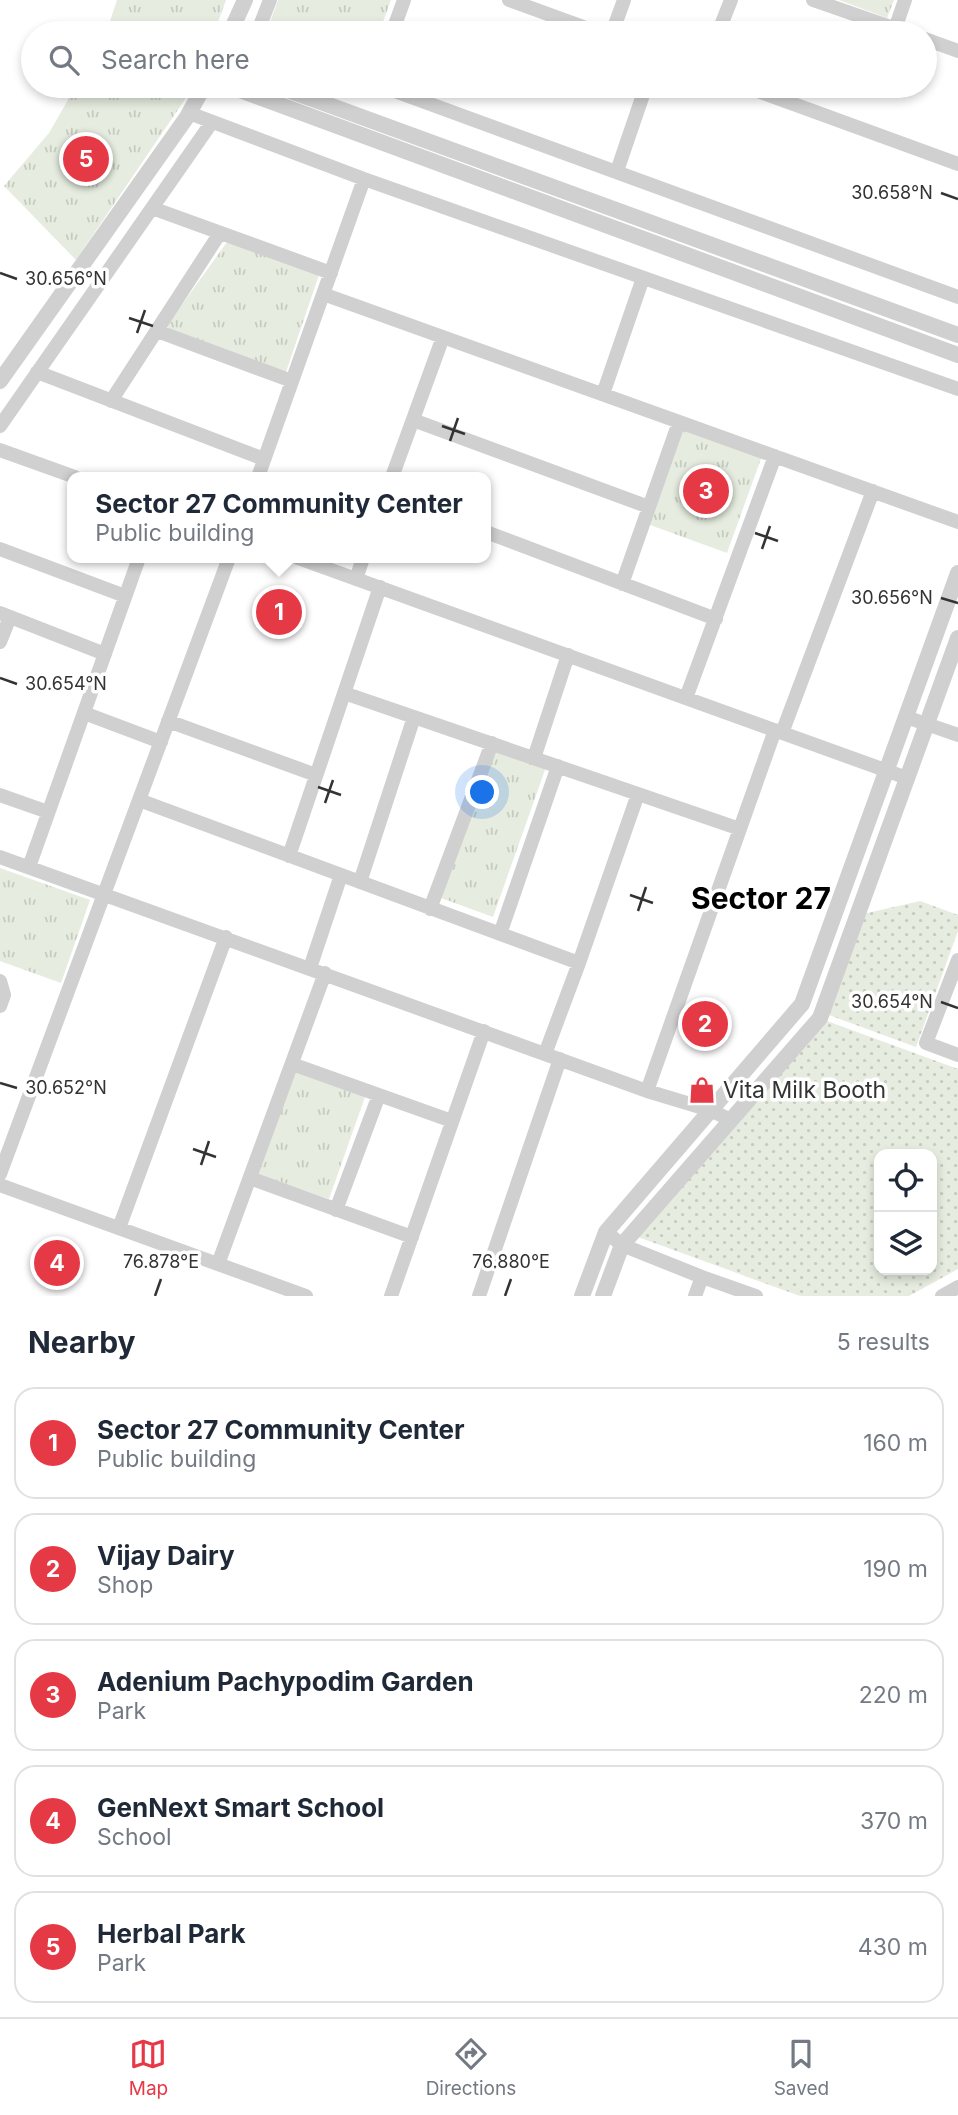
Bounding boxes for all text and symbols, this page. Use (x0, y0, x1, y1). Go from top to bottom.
search box (21, 21, 937, 98)
icon: search (45, 41, 83, 79)
text: Search here (101, 44, 250, 75)
pin: 5 (63, 133, 109, 185)
text: 30.658°N (851, 182, 933, 203)
text: 30.656°N (25, 268, 107, 289)
pin: 3 (683, 465, 729, 517)
popup (67, 472, 491, 563)
text: Sector 27 Community Center (95, 488, 463, 519)
text: Public building (95, 519, 254, 547)
pin: 1 (256, 586, 302, 638)
text: 30.656°N (851, 587, 933, 608)
text: 30.654°N (25, 673, 107, 694)
your location (465, 775, 499, 809)
district label: Sector 27 (691, 880, 831, 916)
text: 30.654°N (851, 991, 933, 1012)
pin: 2 (682, 998, 728, 1050)
shop icon: Vita Milk Booth (687, 1075, 717, 1105)
place label: Vita Milk Booth (723, 1076, 886, 1104)
text: 30.652°N (25, 1077, 107, 1098)
map controls (874, 1149, 937, 1275)
button: locate (874, 1149, 937, 1212)
button: layers (874, 1212, 937, 1275)
pin: 4 (34, 1237, 80, 1289)
text: 76.878°E (123, 1251, 199, 1272)
text: 76.880°E (472, 1251, 550, 1272)
text: Nearby (28, 1324, 136, 1360)
text: 5 results (837, 1328, 930, 1356)
text: Sector 27 Community Center (97, 1414, 465, 1445)
text: 1 (48, 1429, 58, 1457)
text: 160 m (863, 1429, 928, 1457)
text: Public building (97, 1445, 256, 1473)
text: Vijay Dairy (97, 1540, 235, 1571)
text: 2 (46, 1555, 60, 1583)
text: 190 m (863, 1555, 928, 1583)
text: Shop (97, 1571, 153, 1599)
text: Adenium Pachypodim Garden (97, 1666, 474, 1697)
text: 3 (46, 1681, 60, 1709)
text: 220 m (859, 1681, 928, 1709)
text: Park (97, 1697, 146, 1725)
text: GenNext Smart School (97, 1792, 384, 1823)
text: 4 (45, 1807, 61, 1835)
text: 370 m (860, 1807, 928, 1835)
text: School (97, 1823, 172, 1851)
text: Herbal Park (97, 1918, 246, 1949)
text: 5 (46, 1933, 60, 1961)
text: 430 m (858, 1933, 928, 1961)
text: Park (97, 1949, 146, 1977)
tab: Map (129, 2035, 168, 2100)
tab: Directions (426, 2035, 516, 2100)
tab: Saved (774, 2035, 829, 2100)

